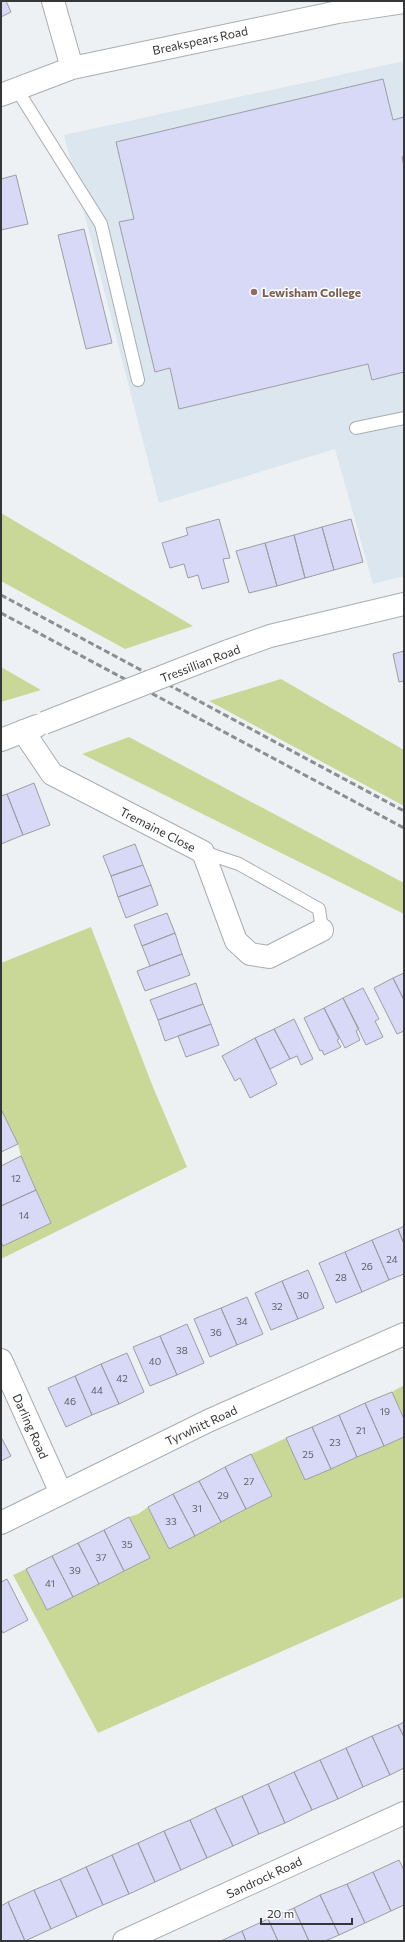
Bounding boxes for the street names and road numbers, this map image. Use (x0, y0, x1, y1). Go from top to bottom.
street label: Breakspears Road (151, 23, 249, 57)
street label: Tressillian Road (158, 641, 242, 685)
street label: Tremaine Close (118, 804, 198, 854)
street label: Darling Road (10, 1391, 52, 1461)
street label: Tyrwhitt Road (163, 1402, 239, 1448)
street label: Sandrock Road (224, 1853, 304, 1901)

